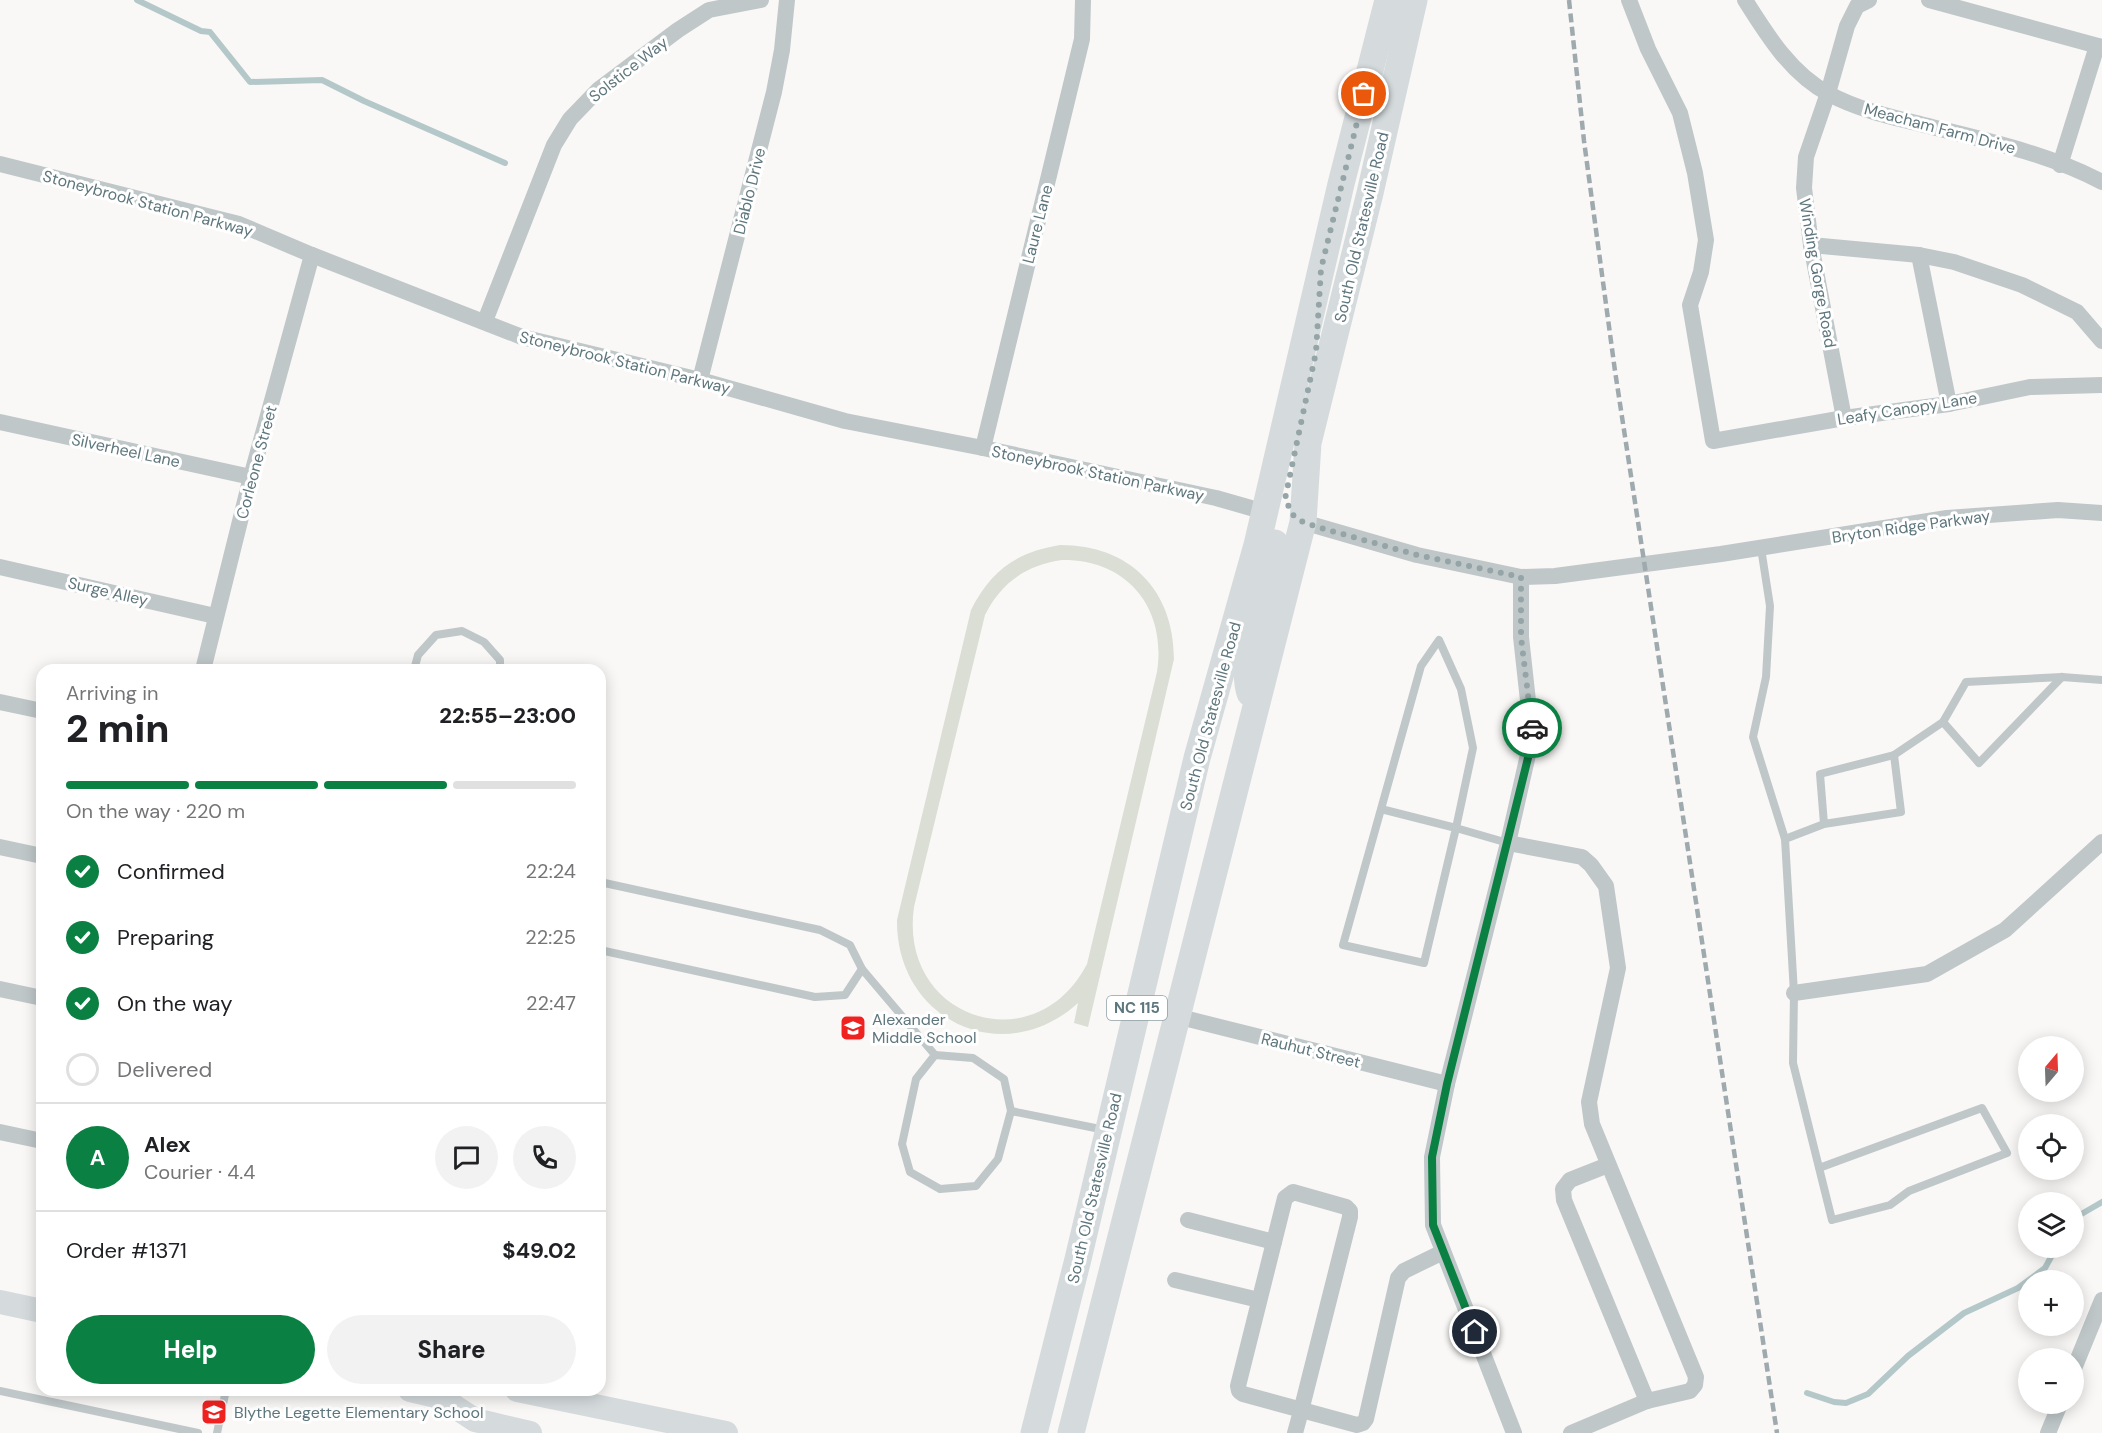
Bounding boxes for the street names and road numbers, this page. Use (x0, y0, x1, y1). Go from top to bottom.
street label: Solstice Way (585, 32, 672, 107)
street label: Meacham Farm Drive (1862, 98, 2018, 159)
street label: South Old Statesville Road (1329, 130, 1394, 324)
street label: Diablo Drive (729, 146, 770, 237)
street label: Stoneybrook Station Parkway (41, 165, 255, 242)
street label: Laure Lane (1018, 182, 1057, 266)
street label: Winding Gorge Road (1794, 197, 1841, 349)
street label: Stoneybrook Station Parkway (517, 326, 733, 399)
street label: Leafy Canopy Lane (1836, 387, 1978, 430)
street label: Corleone Street (231, 403, 282, 521)
street label: Silverheel Lane (70, 429, 182, 472)
street label: Stoneybrook Station Parkway (990, 441, 1206, 506)
street label: Bryton Ridge Parkway (1831, 505, 1992, 548)
street label: Surge Alley (66, 572, 150, 611)
street label: South Old Statesville Road (1175, 619, 1246, 813)
road number: NC 115 (1107, 996, 1167, 1020)
street label: Rauhut Street (1259, 1028, 1363, 1073)
street label: South Old Statesville Road (1062, 1091, 1127, 1285)

